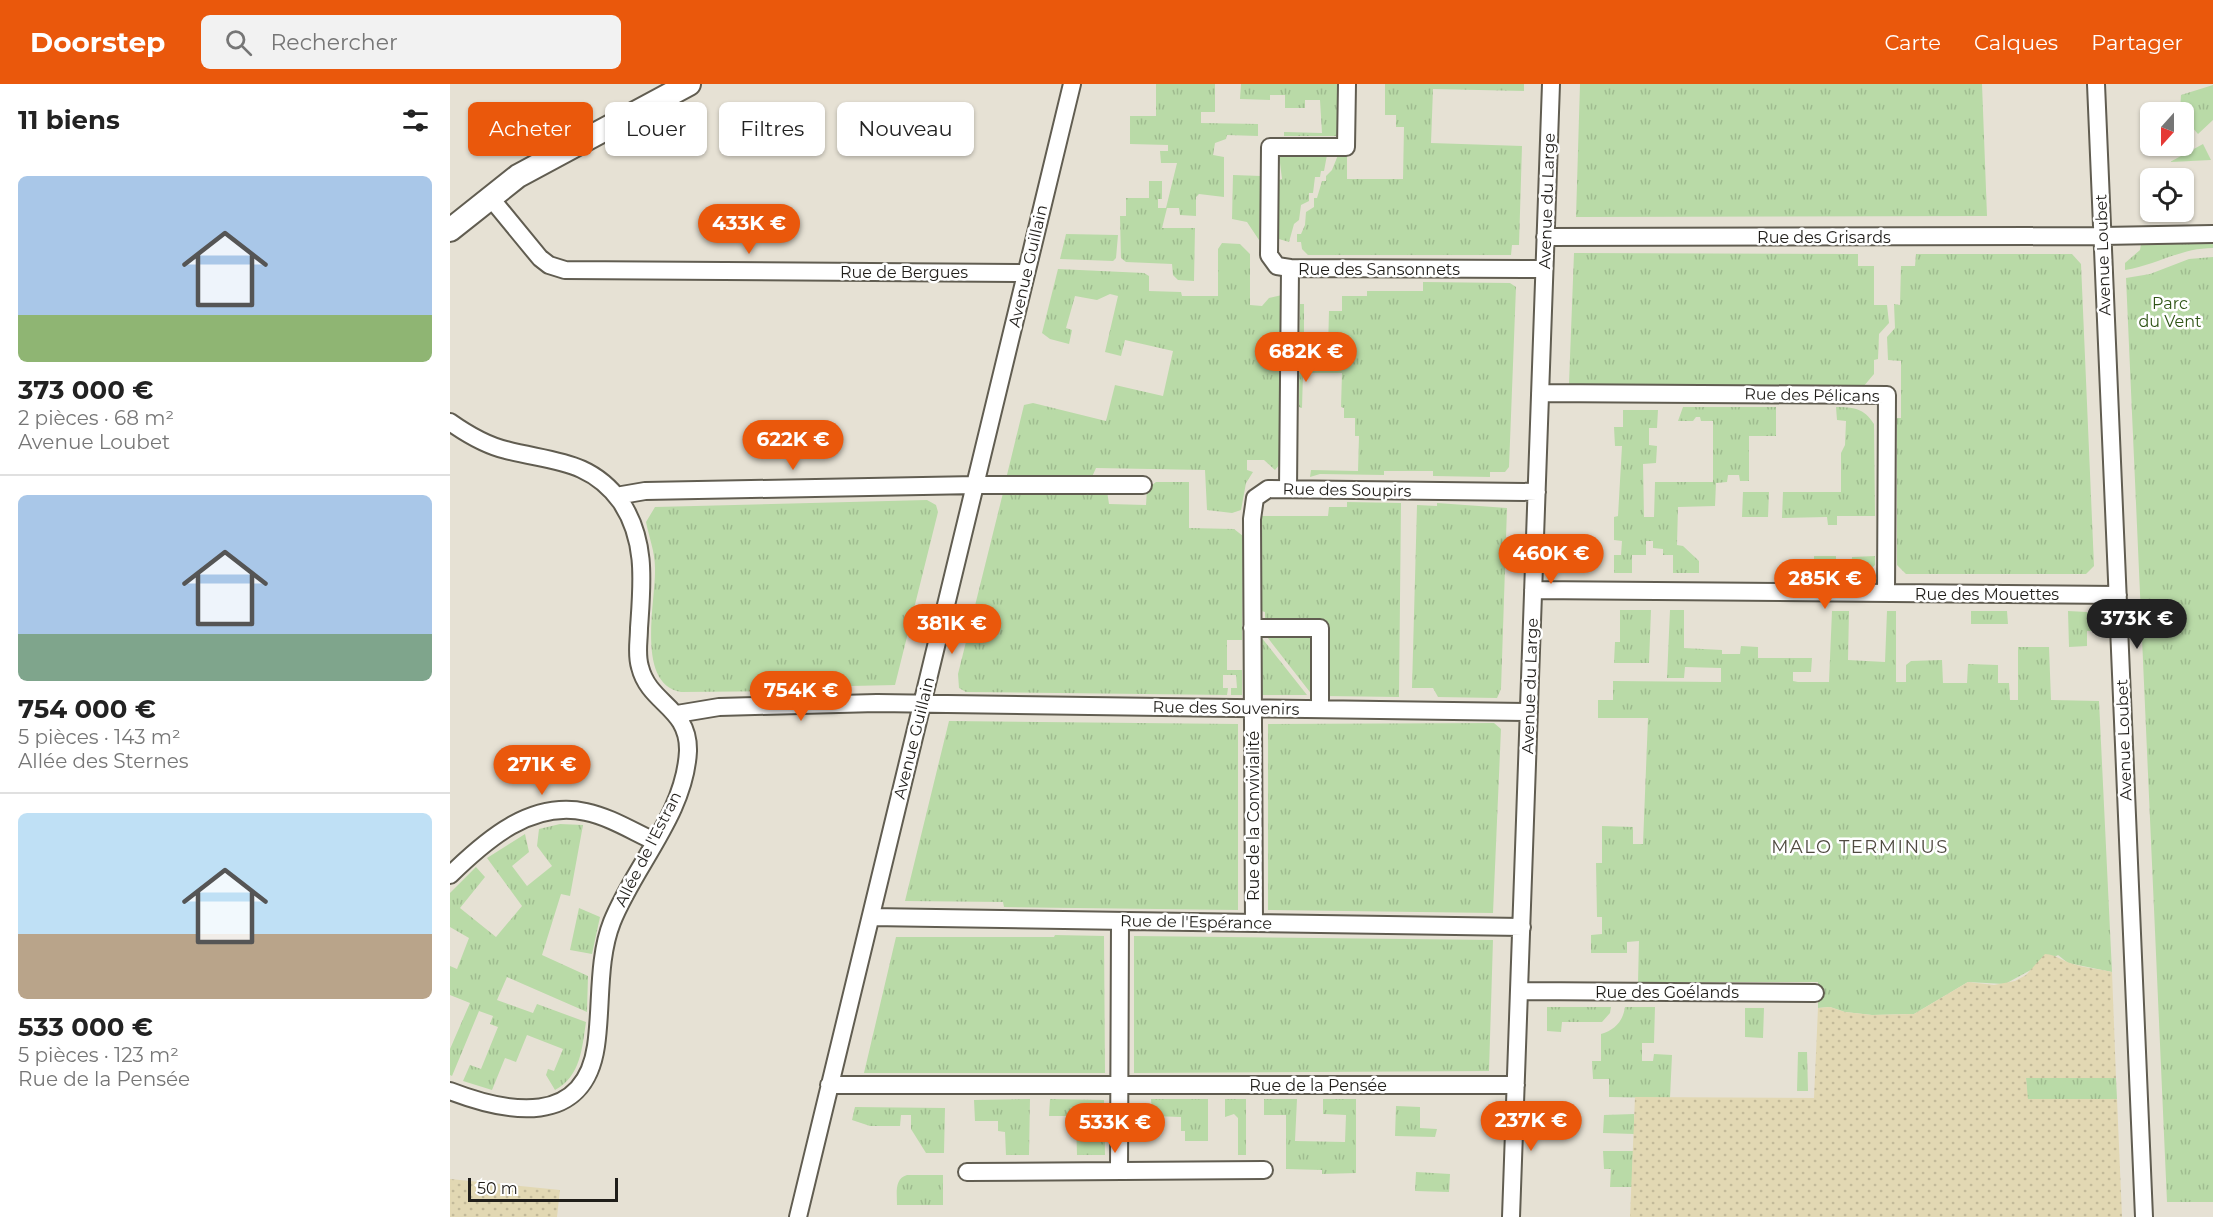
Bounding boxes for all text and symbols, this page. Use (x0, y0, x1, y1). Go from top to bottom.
search box (201, 15, 621, 69)
text: Doorstep (30, 25, 165, 59)
icon: search (222, 26, 255, 59)
text: Rechercher (270, 29, 398, 56)
text: Carte (1884, 30, 1941, 55)
text: Calques (1974, 30, 2058, 55)
text: Partager (2091, 30, 2183, 55)
chip: Acheter (468, 102, 593, 156)
chip: Louer (605, 102, 707, 156)
chip: Filtres (719, 102, 825, 156)
chip: Nouveau (837, 102, 974, 156)
north arrow (2140, 102, 2194, 156)
map controls (2140, 102, 2194, 222)
text: 11 biens (18, 104, 120, 136)
icon: filters (399, 104, 432, 137)
street label: Avenue du Large (1535, 133, 1559, 269)
button: locate (2140, 168, 2194, 222)
street label: Avenue Loubet (2091, 193, 2115, 316)
street label: Avenue Guillain (1005, 203, 1051, 329)
pin: 433K € (700, 204, 798, 255)
text: 433K € (712, 211, 786, 235)
icon: home (171, 215, 279, 323)
street label: Rue des Grisards (1757, 228, 1891, 247)
street label: Rue des Sansonnets (1298, 260, 1460, 279)
street label: Rue de Bergues (840, 263, 968, 282)
park label: Parc du Vent (2138, 294, 2202, 331)
pin: 682K € (1257, 332, 1355, 383)
text: 682K € (1269, 339, 1343, 363)
text: 373 000 € (18, 374, 153, 406)
street label: Rue des Pélicans (1744, 384, 1880, 406)
text: 2 pièces · 68 m² (18, 406, 174, 430)
pin: 622K € (744, 420, 842, 471)
text: 622K € (756, 427, 830, 451)
text: Avenue Loubet (18, 430, 170, 454)
street label: Rue des Soupirs (1283, 479, 1412, 501)
icon: home (171, 534, 279, 642)
pin: 460K € (1502, 534, 1600, 585)
text: 460K € (1513, 541, 1589, 565)
pin: 285K € (1776, 559, 1874, 610)
text: 285K € (1788, 566, 1862, 590)
street label: Rue des Mouettes (1915, 585, 2059, 604)
pin: 373K € (2088, 599, 2186, 650)
pin: 381K € (903, 604, 1001, 655)
text: 373K € (2101, 606, 2173, 630)
text: 381K € (917, 611, 987, 635)
street label: Avenue du Large (1518, 618, 1542, 754)
pin: 754K € (752, 671, 850, 722)
street label: Avenue Guillain (890, 675, 938, 801)
text: 754K € (764, 678, 838, 702)
street label: Avenue Loubet (2112, 678, 2136, 801)
text: 754 000 € (18, 693, 156, 725)
street label: Rue des Souvenirs (1152, 697, 1300, 719)
text: 5 pièces · 143 m² (18, 725, 181, 749)
street label: Rue de la Convivialité (1244, 731, 1263, 901)
pin: 271K € (493, 745, 591, 796)
text: Allée des Sternes (18, 749, 189, 773)
text: 271K € (508, 752, 576, 776)
street label: Allée de l'Estran (611, 788, 685, 910)
district label: MALO TERMINUS (1771, 836, 1949, 858)
icon: home (171, 852, 279, 960)
street label: Rue de l'Espérance (1120, 911, 1272, 933)
street label: Rue des Goélands (1595, 983, 1739, 1002)
text: 533 000 € (18, 1011, 153, 1043)
text: 5 pièces · 123 m² (18, 1043, 179, 1067)
text: Rue de la Pensée (18, 1067, 190, 1091)
street label: Rue de la Pensée (1249, 1076, 1387, 1095)
pin: 237K € (1482, 1101, 1580, 1152)
pin: 533K € (1066, 1103, 1164, 1154)
text: 237K € (1495, 1108, 1567, 1132)
text: 533K € (1079, 1110, 1151, 1134)
scale bar (468, 1175, 618, 1202)
text: 50 m (477, 1179, 518, 1198)

